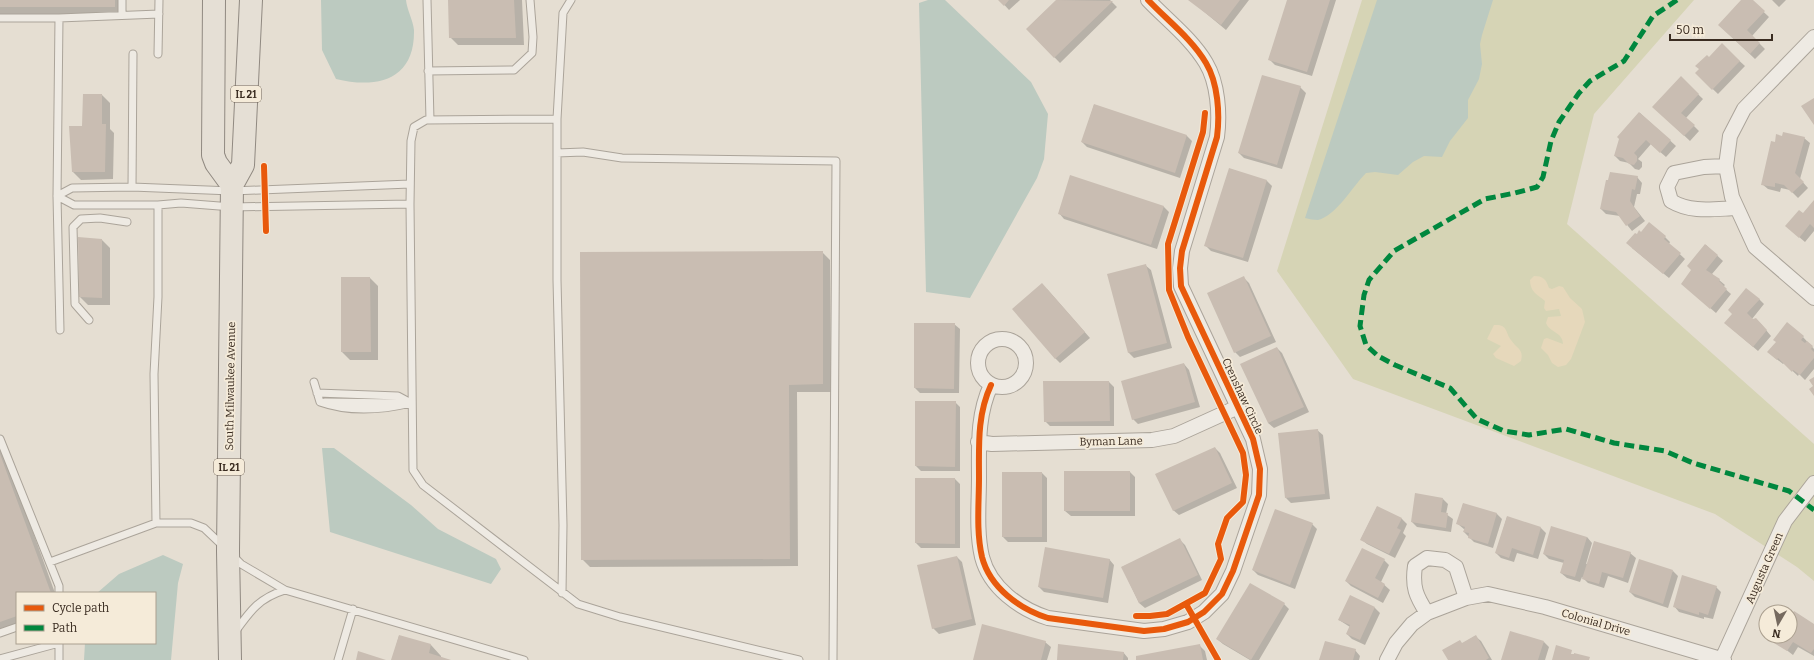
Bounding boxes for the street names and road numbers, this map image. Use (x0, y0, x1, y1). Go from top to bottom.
road number: IL 21 (231, 86, 261, 102)
street label: South Milwaukee Avenue (223, 322, 238, 450)
street label: Crenshaw Circle (1219, 356, 1266, 436)
street label: Byman Lane (1079, 434, 1143, 449)
road number: IL 21 (214, 459, 244, 475)
street label: Augusta Green (1743, 531, 1786, 606)
street label: Colonial Drive (1560, 606, 1632, 639)

